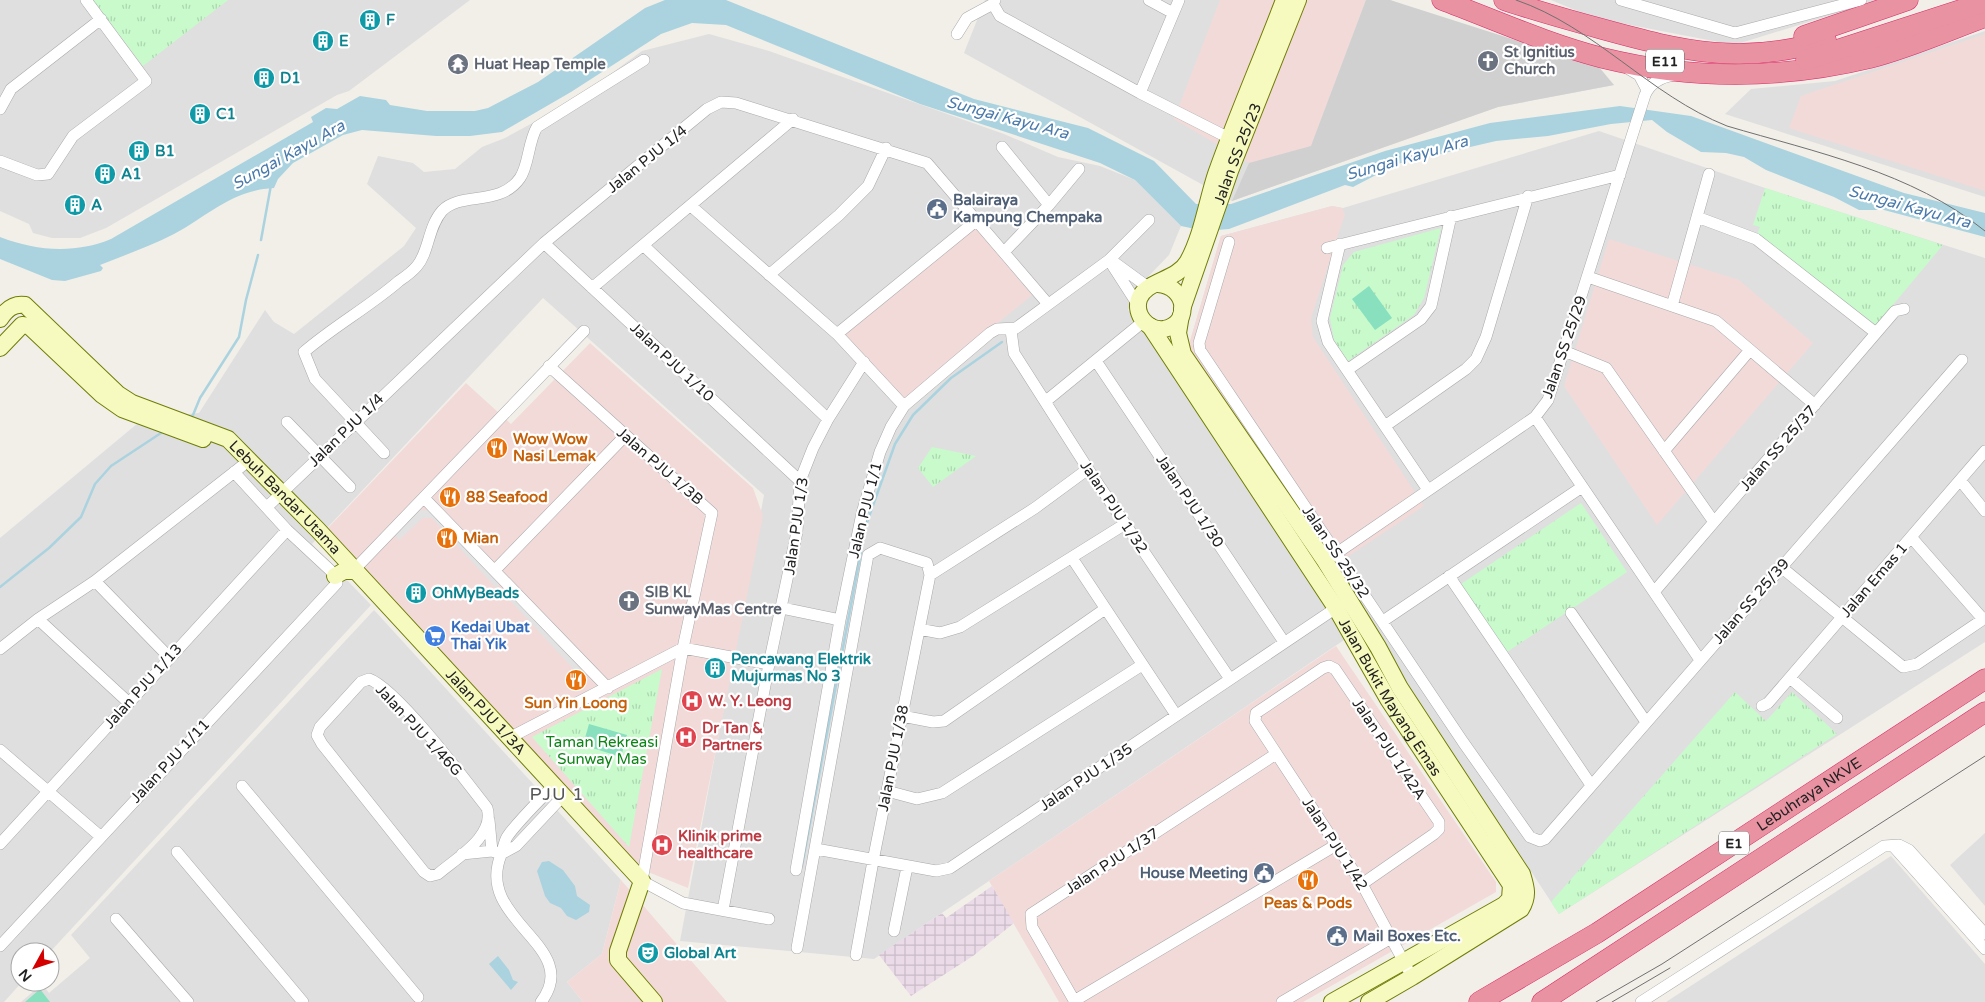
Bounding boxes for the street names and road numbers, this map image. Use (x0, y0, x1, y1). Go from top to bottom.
road number: E11 (1646, 49, 1684, 72)
street label: Jalan SS 25/23 (1210, 100, 1265, 207)
street label: Jalan PJU 1/4 (603, 121, 691, 197)
street label: Jalan SS 25/29 (1538, 293, 1590, 401)
street label: Jalan PJU 1/10 (626, 319, 718, 405)
street label: Jalan PJU 1/4 (305, 390, 387, 470)
street label: Jalan SS 25/37 (1736, 402, 1820, 494)
street label: Jalan PJU 1/3B (613, 424, 707, 508)
street label: Lebuh Bandar Utama (226, 437, 345, 558)
street label: Jalan PJU 1/30 (1152, 451, 1228, 551)
street label: Jalan PJU 1/32 (1076, 457, 1152, 557)
street label: Jalan PJU 1/1 (844, 460, 886, 560)
street label: Jalan PJU 1/3 (780, 476, 812, 576)
street label: Jalan SS 25/32 (1299, 502, 1373, 602)
street label: Jalan Emas 1 (1837, 539, 1911, 621)
street label: Jalan SS 25/39 (1709, 555, 1793, 647)
street label: Jalan Bukit Mayang Emas (1335, 615, 1445, 779)
street label: Jalan PJU 1/13 (100, 640, 186, 732)
street label: Jalan PJU 1/3A (442, 665, 530, 758)
street label: Jalan PJU 1/46G (372, 681, 466, 779)
street label: Jalan PJU 1/42A (1349, 695, 1429, 803)
street label: Jalan PJU 1/38 (874, 703, 912, 813)
street label: Jalan PJU 1/11 (127, 715, 213, 807)
street label: Jalan PJU 1/35 (1036, 739, 1136, 815)
street label: Lebuhraya NKVE (1753, 753, 1865, 835)
street label: Jalan PJU 1/42 (1298, 794, 1372, 894)
street label: Jalan PJU 1/37 (1062, 824, 1162, 898)
road number: E1 (1719, 831, 1749, 854)

